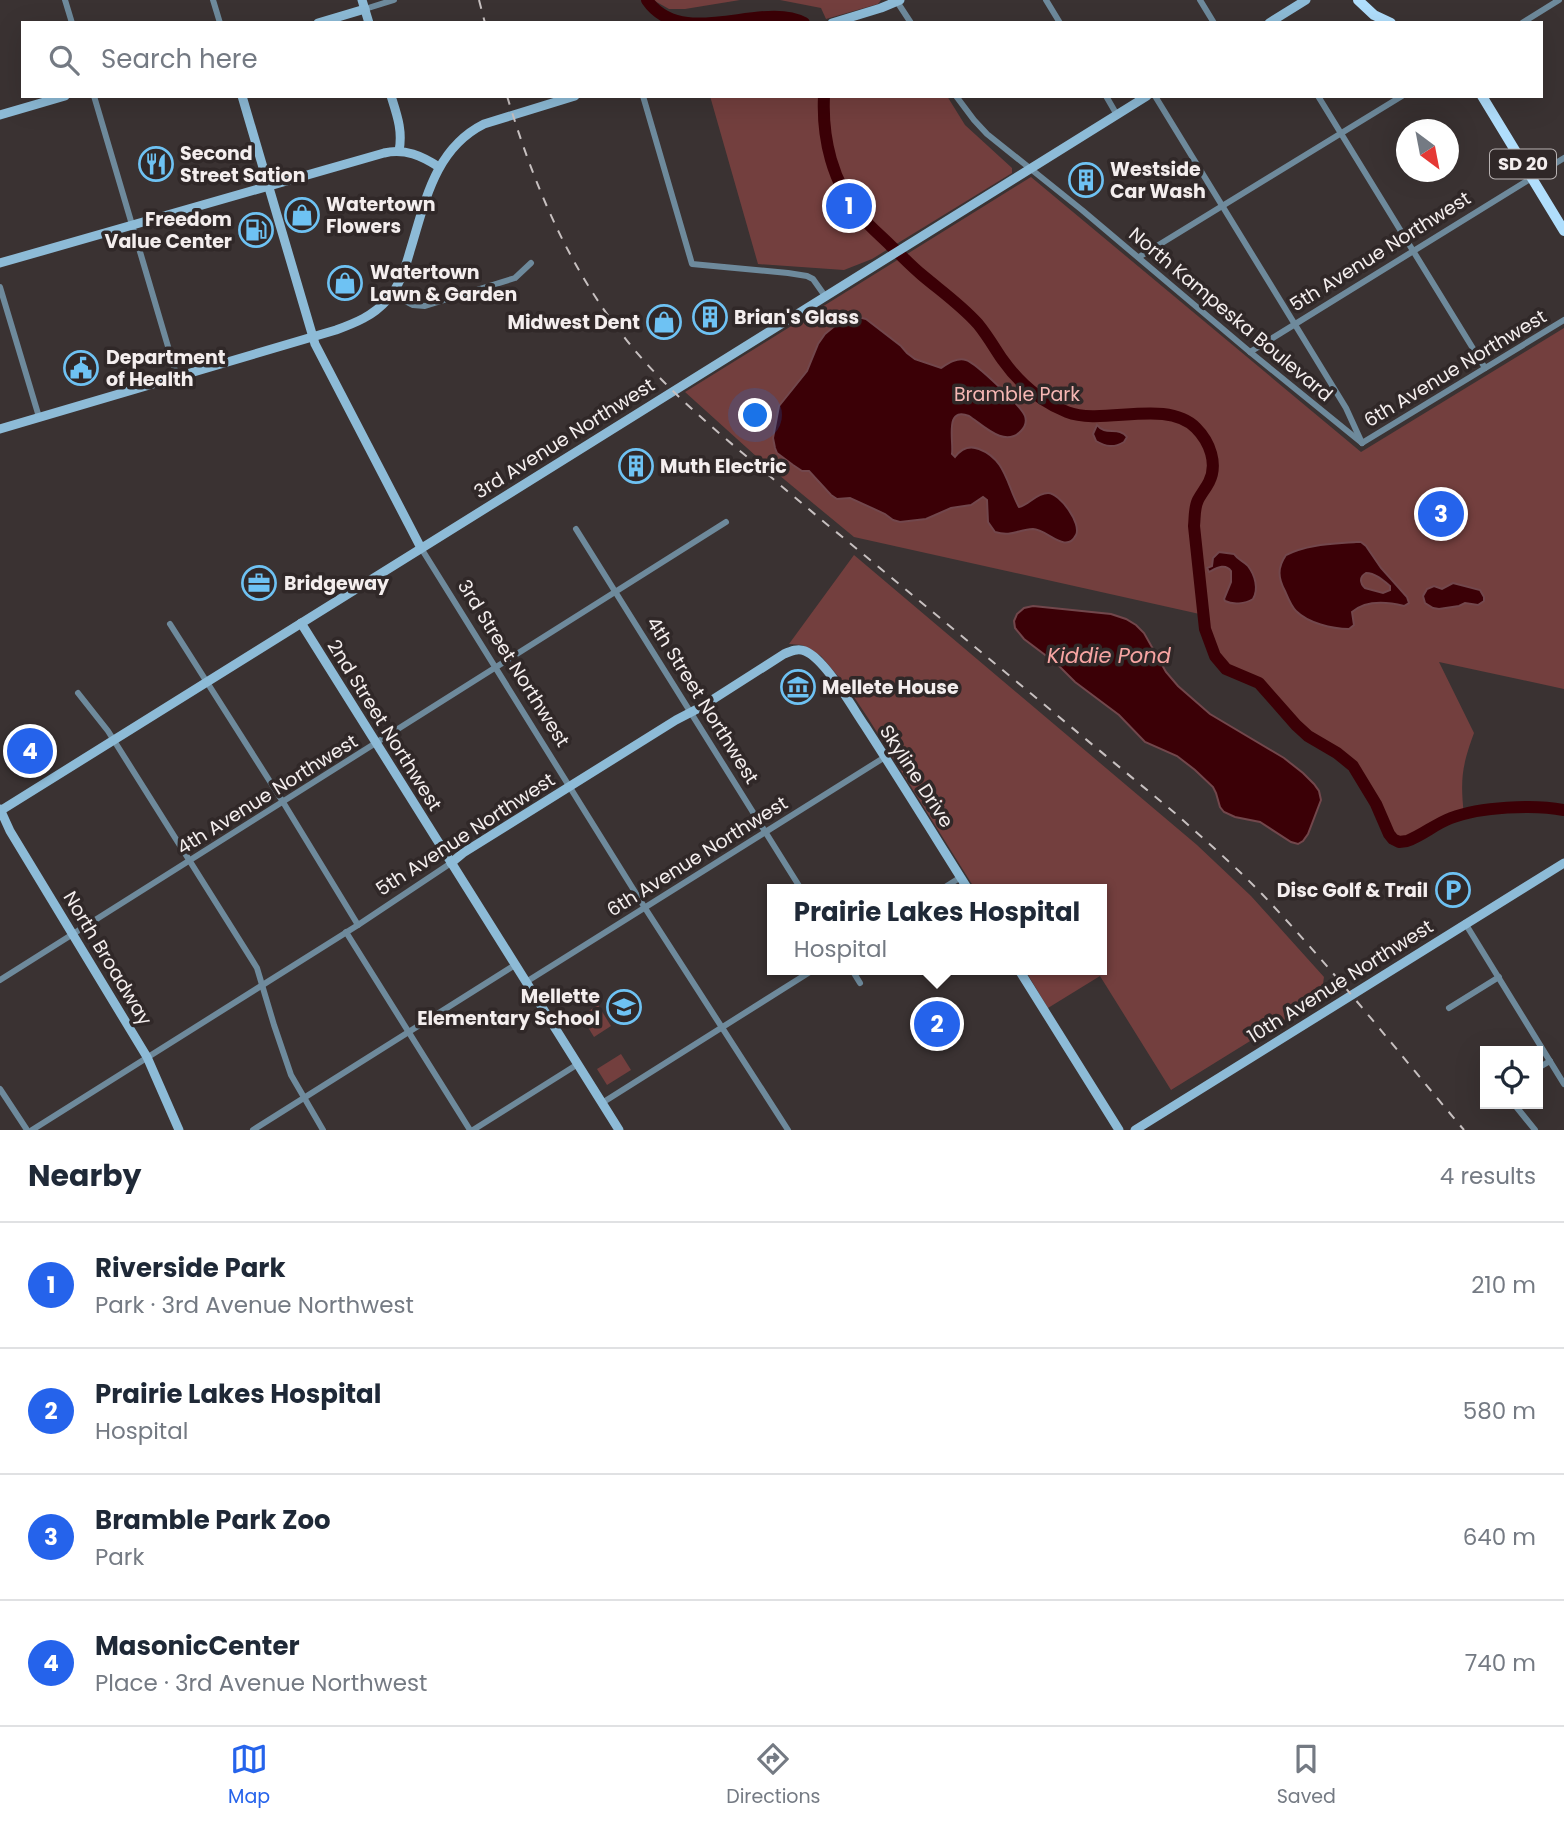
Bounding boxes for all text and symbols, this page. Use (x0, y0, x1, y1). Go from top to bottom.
search box (21, 21, 1543, 98)
icon: search (45, 41, 83, 79)
text: Search here (101, 41, 258, 77)
north arrow (1396, 119, 1459, 182)
place label: Second Street Sation (180, 140, 306, 189)
restaurant icon: Second Street Sation (137, 145, 175, 183)
road number: SD 20 (1490, 149, 1556, 178)
place label: Westside Car Wash (1110, 156, 1206, 205)
building icon: Westside Car Wash (1067, 161, 1105, 199)
pin: 1 (826, 180, 872, 232)
street label: 5th Avenue Northwest (1285, 185, 1476, 318)
place label: Watertown Flowers (326, 191, 436, 240)
shop icon: Watertown Flowers (283, 196, 321, 234)
place label: Freedom Value Center (105, 206, 232, 255)
fuel station icon: Freedom Value Center (237, 211, 275, 249)
street label: North Kampeska Boulevard (1123, 221, 1338, 408)
place label: Watertown Lawn & Garden (370, 259, 517, 308)
shop icon: Watertown Lawn & Garden (326, 264, 364, 302)
building icon: Brian's Glass (691, 298, 729, 336)
shop icon: Midwest Dent (645, 303, 683, 341)
street label: 6th Avenue Northwest (1359, 303, 1552, 434)
place label: Brian's Glass (734, 304, 859, 331)
place label: Midwest Dent (508, 309, 640, 336)
place label: Department of Health (106, 344, 226, 393)
public building icon: Department of Health (62, 349, 100, 387)
street label: 3rd Avenue Northwest (469, 372, 660, 505)
park label: Bramble Park (954, 381, 1080, 408)
your location (738, 398, 772, 432)
building icon: Muth Electric (617, 447, 655, 485)
place label: Muth Electric (660, 453, 787, 480)
pin: 3 (1418, 488, 1464, 540)
office icon: Bridgeway (240, 564, 278, 602)
place label: Bridgeway (284, 570, 390, 597)
street label: 3rd Street Northwest (451, 574, 576, 752)
street label: 4th Street Northwest (640, 611, 765, 789)
street label: 2nd Street Northwest (321, 634, 448, 816)
water label: Kiddie Pond (1047, 641, 1172, 670)
museum icon: Mellete House (779, 668, 817, 706)
place label: Mellete House (822, 674, 959, 701)
street label: Skyline Drive (873, 720, 960, 833)
pin: 4 (7, 725, 53, 777)
street label: 4th Avenue Northwest (172, 728, 363, 861)
street label: 5th Avenue Northwest (371, 766, 560, 902)
street label: 6th Avenue Northwest (602, 790, 793, 923)
parking icon: Disc Golf & Trail (1434, 871, 1472, 909)
place label: Disc Golf & Trail (1277, 877, 1428, 904)
popup (767, 884, 1107, 975)
street label: North Broadway (57, 886, 159, 1031)
text: Prairie Lakes Hospital (794, 894, 1080, 930)
street label: 10th Avenue Northwest (1242, 913, 1438, 1050)
text: Hospital (794, 933, 887, 965)
place label: Mellette Elementary School (417, 983, 600, 1032)
school or university icon: Mellette Elementary School (605, 988, 643, 1026)
pin: 2 (914, 998, 960, 1050)
map controls (1480, 1046, 1543, 1109)
button: locate (1480, 1046, 1543, 1109)
text: Nearby (28, 1154, 142, 1197)
text: 4 results (1440, 1160, 1536, 1192)
text: Riverside Park (95, 1250, 285, 1286)
text: 1 (47, 1269, 55, 1301)
text: 210 m (1471, 1269, 1536, 1301)
text: Park · 3rd Avenue Northwest (95, 1289, 414, 1321)
text: Prairie Lakes Hospital (95, 1376, 381, 1412)
text: 2 (44, 1395, 58, 1427)
text: 580 m (1463, 1395, 1536, 1427)
text: Hospital (95, 1415, 188, 1447)
text: Bramble Park Zoo (95, 1502, 331, 1538)
text: 3 (44, 1521, 58, 1553)
text: 640 m (1463, 1521, 1536, 1553)
text: Park (95, 1541, 144, 1573)
text: MasonicCenter (95, 1628, 300, 1664)
text: 4 (43, 1647, 59, 1679)
text: 740 m (1465, 1647, 1536, 1679)
text: Place · 3rd Avenue Northwest (95, 1667, 427, 1699)
tab: Map (228, 1740, 270, 1811)
tab: Directions (726, 1740, 821, 1811)
tab: Saved (1277, 1740, 1336, 1811)

